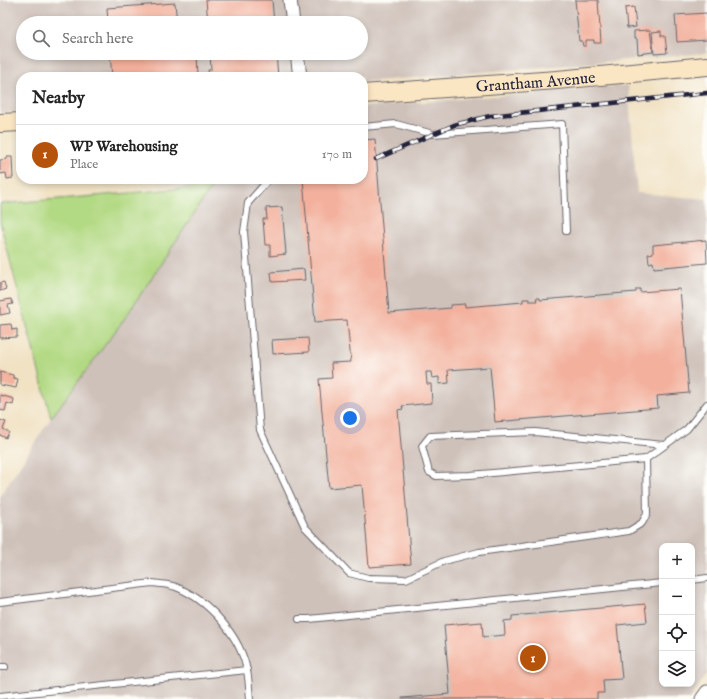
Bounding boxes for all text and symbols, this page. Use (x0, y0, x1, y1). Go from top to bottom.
search box (16, 16, 368, 60)
icon: search (30, 27, 52, 49)
text: Search here (62, 29, 133, 48)
street label: Grantham Avenue (475, 68, 596, 98)
text: Nearby (32, 88, 85, 109)
text: WP Warehousing (70, 137, 178, 156)
text: 1 (43, 146, 47, 163)
text: 170 m (322, 146, 352, 163)
text: Place (70, 156, 98, 173)
your location (340, 408, 360, 428)
map controls (659, 543, 695, 687)
button: + (659, 543, 695, 579)
button: − (659, 579, 695, 615)
button: locate (659, 615, 695, 651)
pin: 1 (520, 643, 546, 673)
button: layers (659, 651, 695, 687)

